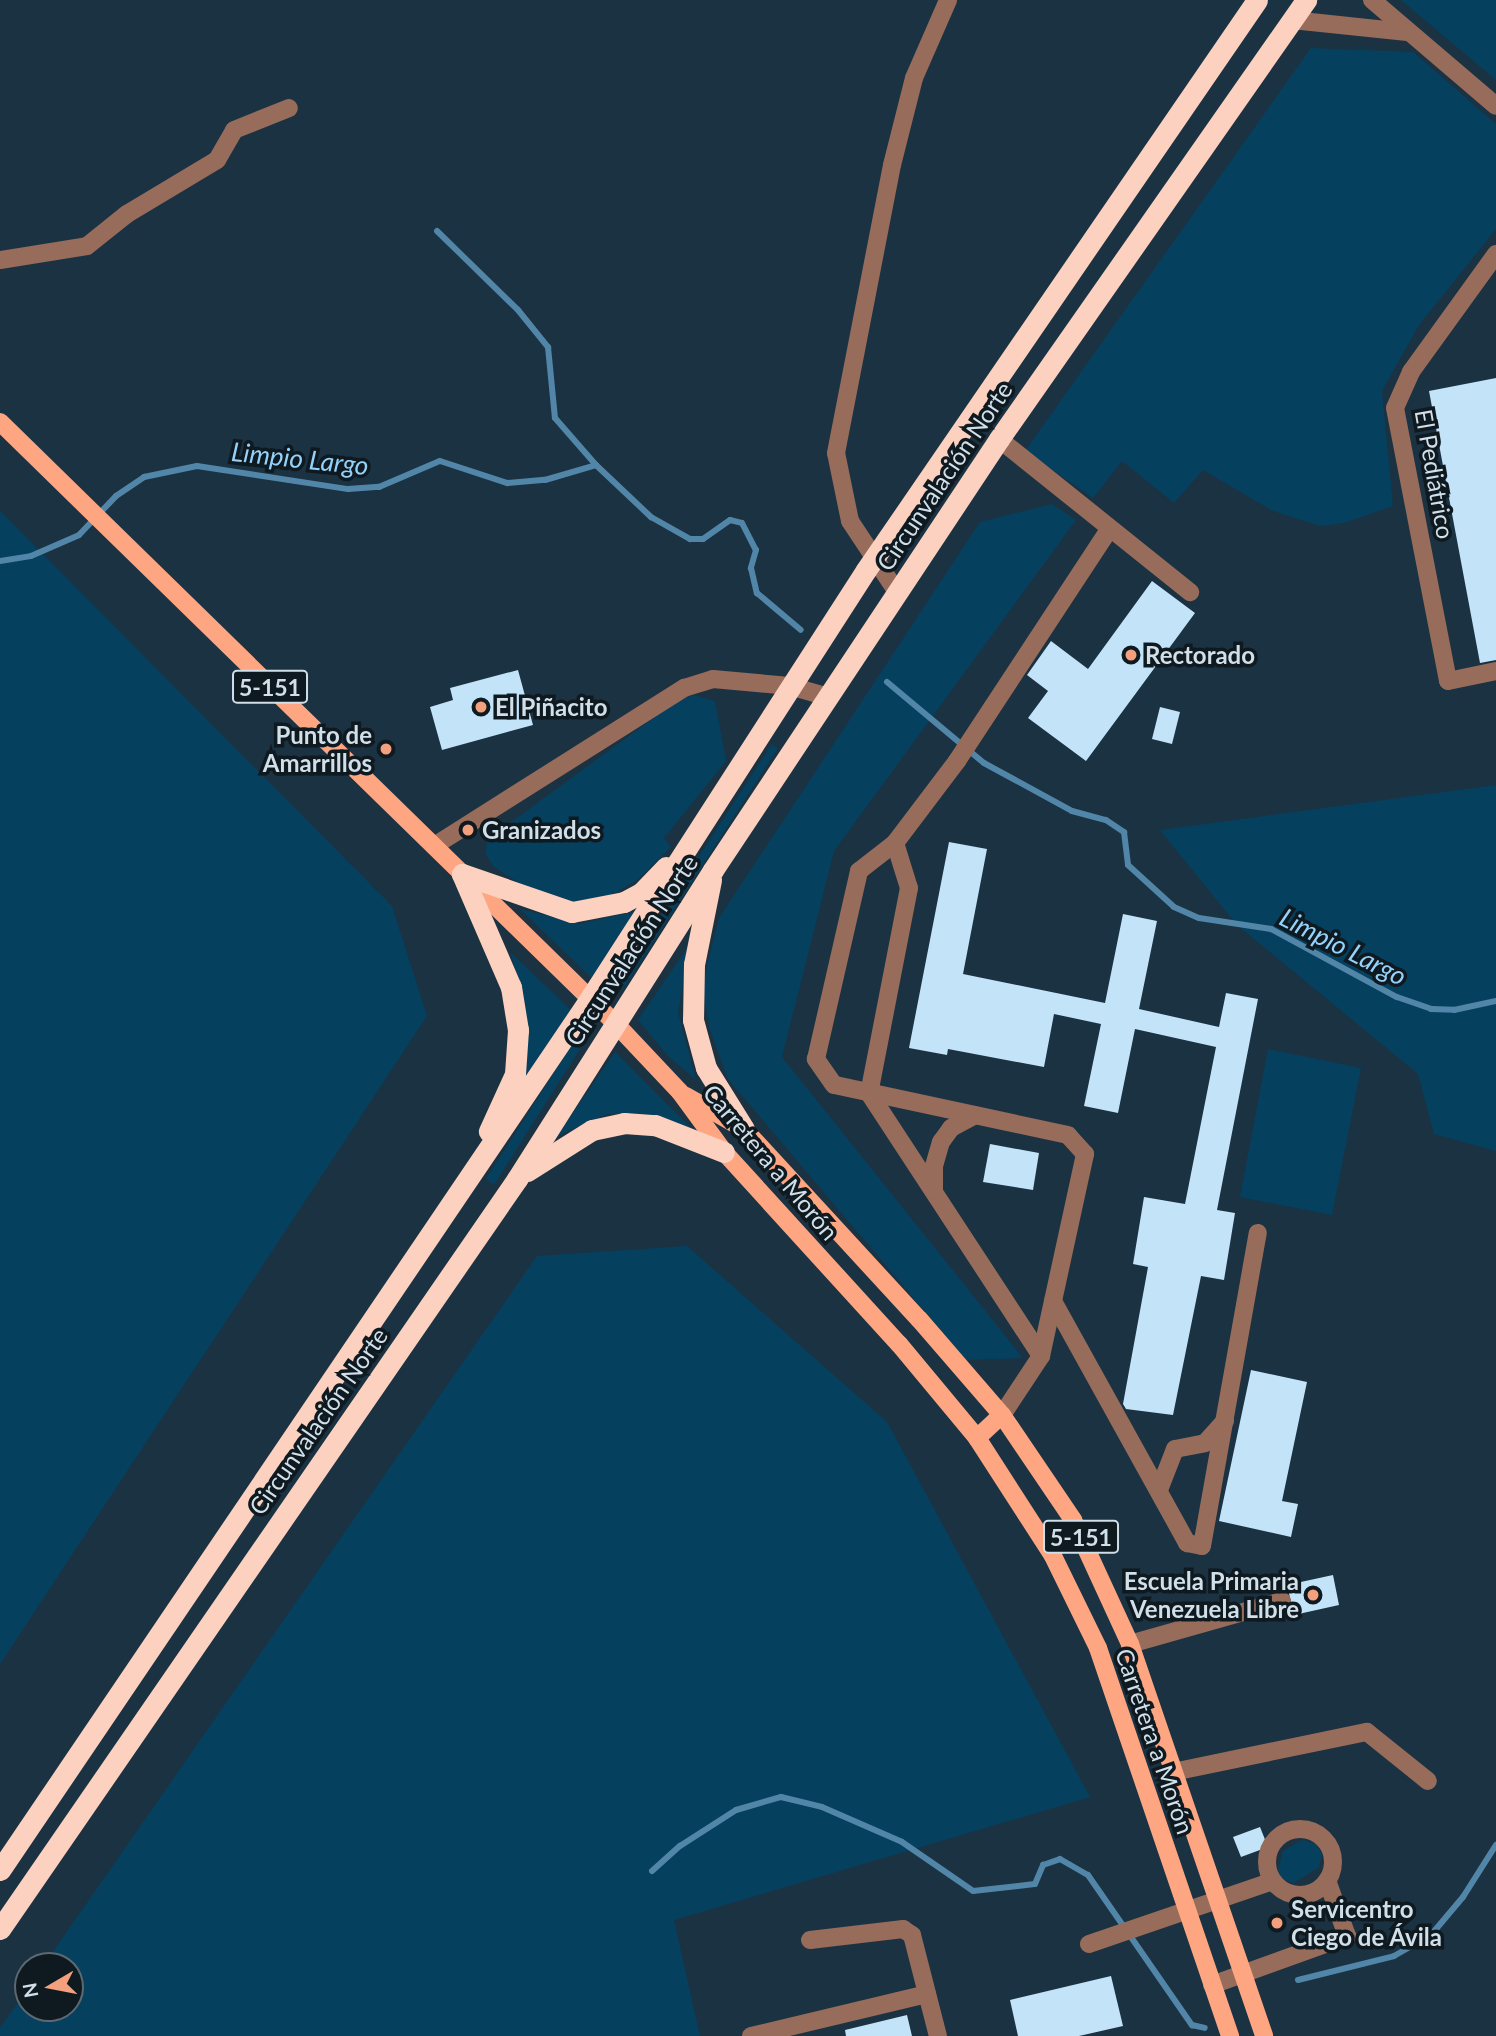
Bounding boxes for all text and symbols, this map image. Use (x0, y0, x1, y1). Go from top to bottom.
street label: Circunvalación Norte (870, 376, 1018, 576)
street label: El Pediátrico (1409, 407, 1461, 541)
water label: Limpio Largo (230, 436, 370, 482)
place label: Rectorado (1145, 641, 1255, 669)
marker: Rectorado (1123, 647, 1139, 663)
road number: 5-151 (232, 667, 308, 706)
place label: El Piñacito (495, 693, 607, 721)
marker: El Piñacito (473, 699, 489, 715)
place label: Punto de Amarrillos (263, 721, 372, 777)
marker: Punto de Amarrillos (378, 741, 394, 757)
place label: Granizados (482, 816, 601, 844)
marker: Granizados (460, 822, 476, 838)
street label: Circunvalación Norte (559, 849, 703, 1051)
water label: Limpio Largo (1275, 902, 1411, 992)
street label: Carretera a Morón (698, 1078, 844, 1246)
street label: Circunvalación Norte (243, 1322, 393, 1520)
road number: 5-151 (1042, 1518, 1120, 1556)
place label: Escuela Primaria Venezuela Libre (1124, 1567, 1299, 1623)
marker: Escuela Primaria Venezuela Libre (1305, 1587, 1321, 1603)
street label: Carretera a Morón (1110, 1645, 1200, 1837)
place label: Servicentro Ciego de Ávila (1291, 1895, 1443, 1951)
marker: Servicentro Ciego de Ávila (1269, 1915, 1285, 1931)
north arrow (14, 1952, 84, 2022)
text: N (17, 1981, 42, 2000)

